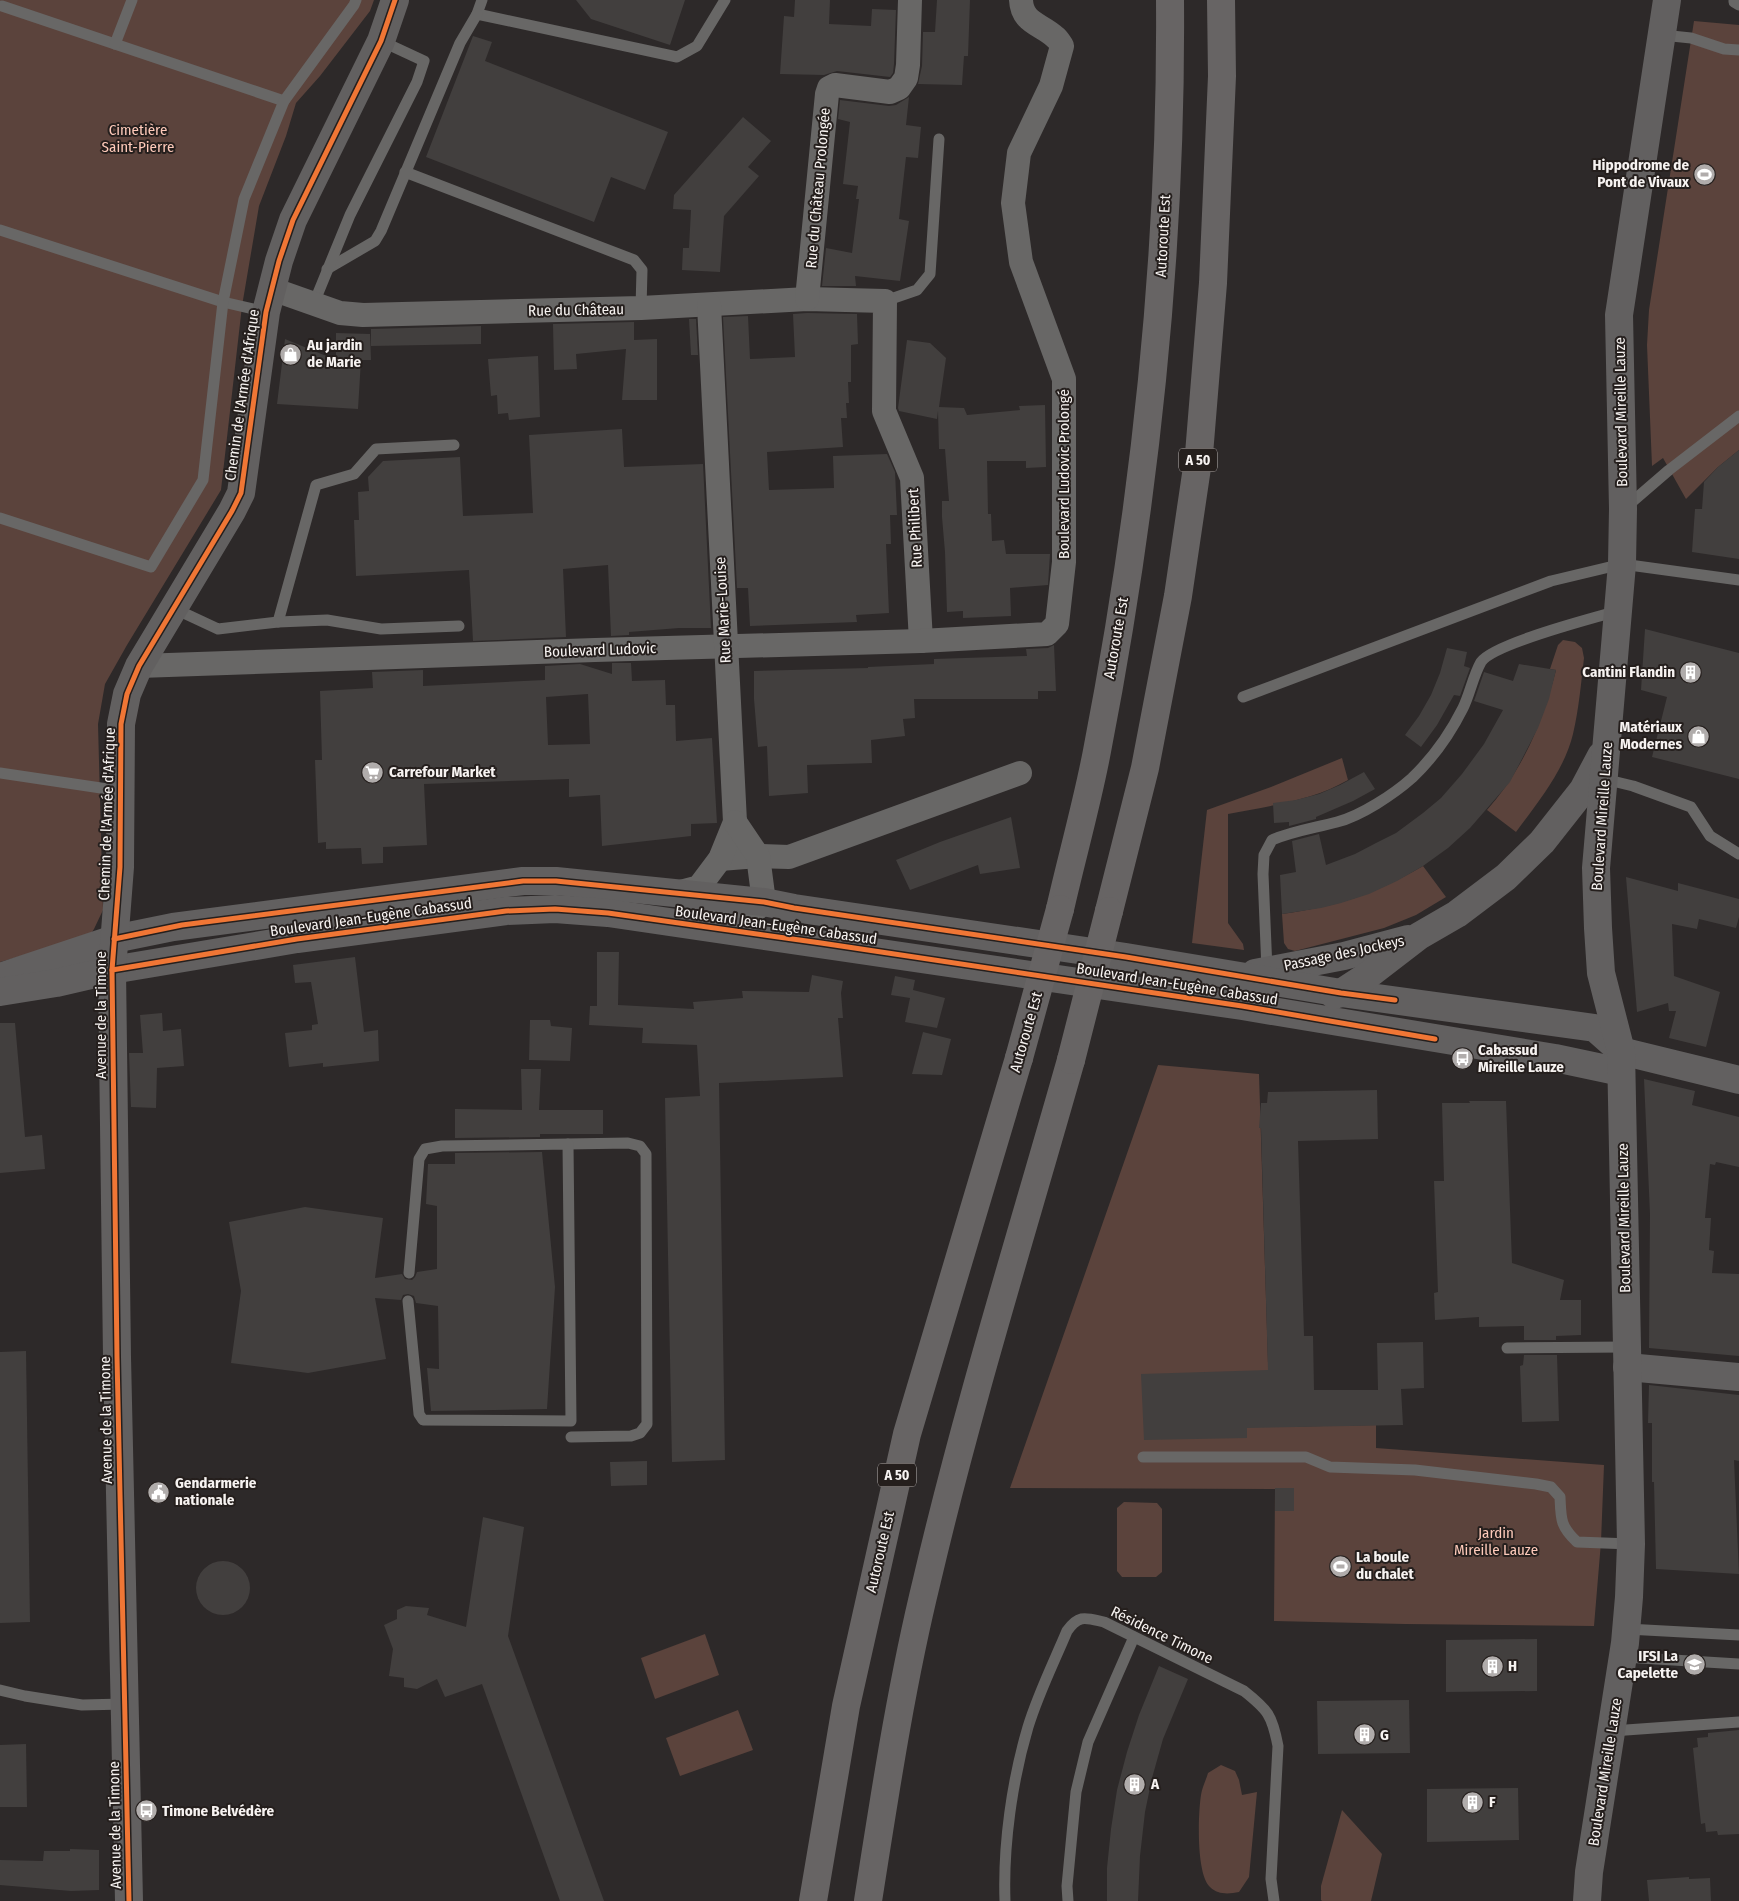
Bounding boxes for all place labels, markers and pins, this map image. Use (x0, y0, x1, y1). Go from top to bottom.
place label: Hippodrome de Pont de Vivaux (1593, 156, 1690, 191)
sports icon: Hippodrome de Pont de Vivaux (1693, 162, 1717, 186)
place label: Au jardin de Marie (306, 336, 363, 371)
shop icon: Au jardin de Marie (279, 342, 303, 366)
building icon: Cantini Flandin (1679, 660, 1703, 684)
place label: Cantini Flandin (1582, 663, 1675, 681)
place label: Matériaux Modernes (1619, 718, 1683, 753)
shop icon: Matériaux Modernes (1686, 724, 1710, 748)
supermarket icon: Carrefour Market (361, 760, 385, 784)
place label: Carrefour Market (389, 763, 496, 781)
place label: Cabassud Mireille Lauze (1478, 1041, 1564, 1076)
bus stop icon: Cabassud Mireille Lauze (1450, 1047, 1474, 1071)
place label: Gendarmerie nationale (175, 1474, 257, 1509)
public building icon: Gendarmerie nationale (147, 1480, 171, 1504)
place label: La boule du chalet (1356, 1548, 1414, 1583)
sports icon: La boule du chalet (1328, 1554, 1352, 1578)
place label: IFSI La Capelette (1618, 1647, 1679, 1682)
school or university icon: IFSI La Capelette (1682, 1653, 1706, 1677)
building icon: H (1480, 1654, 1504, 1678)
place label: H (1508, 1657, 1517, 1675)
building icon: G (1352, 1723, 1376, 1747)
place label: G (1380, 1726, 1389, 1744)
building icon: A (1123, 1772, 1147, 1796)
place label: A (1150, 1775, 1160, 1793)
building icon: F (1461, 1790, 1485, 1814)
place label: F (1489, 1793, 1496, 1811)
bus stop icon: Timone Belvédère (134, 1799, 158, 1823)
place label: Timone Belvédère (162, 1802, 275, 1820)

